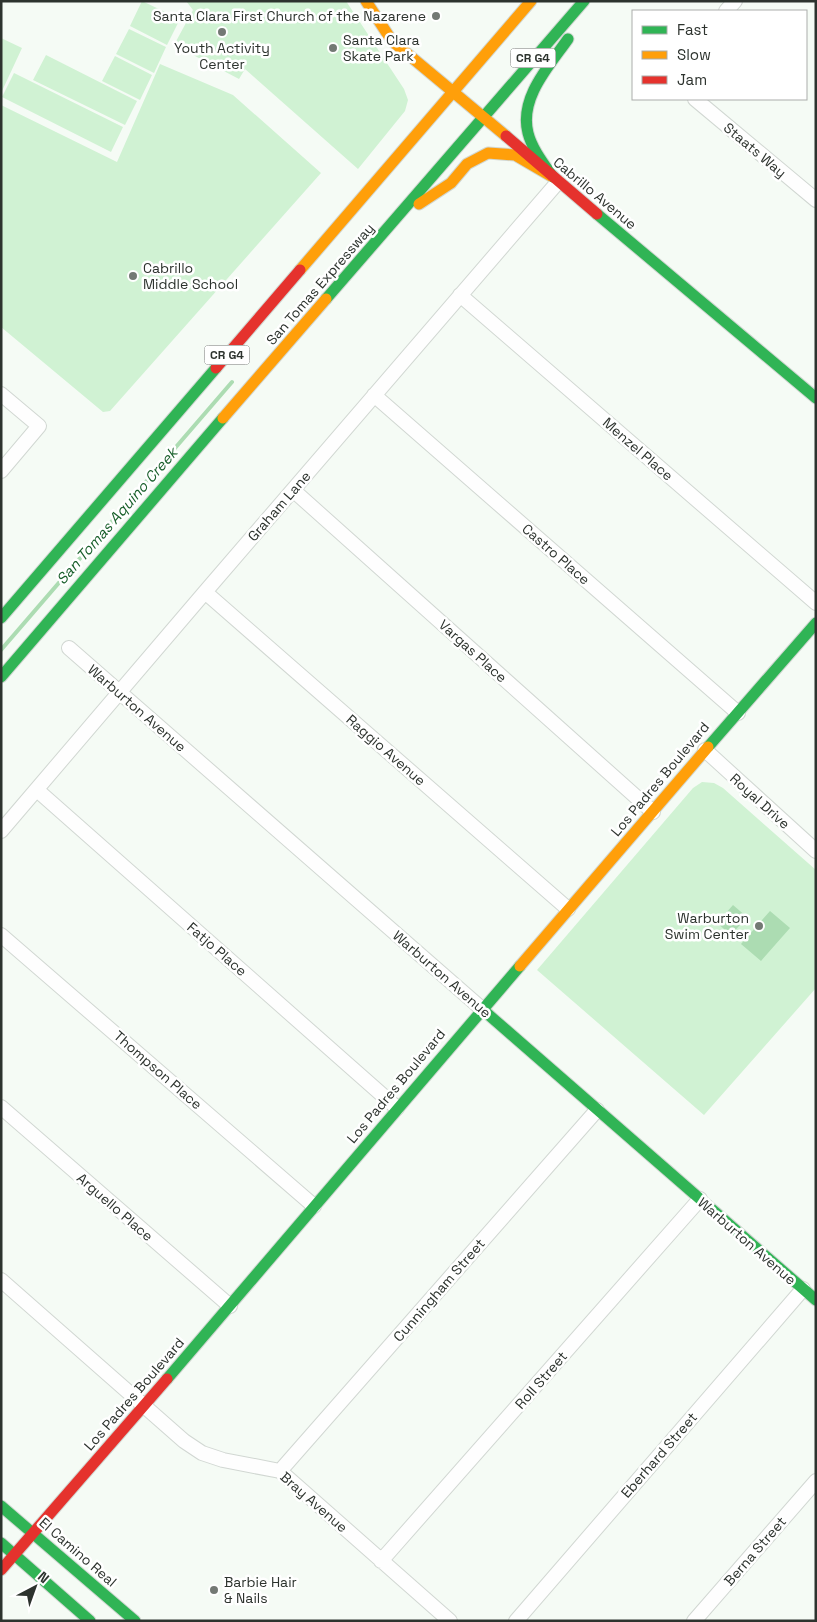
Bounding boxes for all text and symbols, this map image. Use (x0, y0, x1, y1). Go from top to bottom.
place label: Santa Clara First Church of the Nazarene (153, 7, 426, 25)
marker: Santa Clara First Church of the Nazarene (430, 10, 442, 22)
legend (632, 10, 807, 100)
text: Fast (677, 20, 708, 39)
marker: Youth Activity Center (216, 26, 228, 38)
place label: Santa Clara Skate Park (343, 31, 420, 65)
place label: Youth Activity Center (174, 39, 270, 73)
marker: Santa Clara Skate Park (327, 42, 339, 54)
text: Slow (677, 45, 711, 64)
road number: CR G4 (510, 48, 556, 68)
text: Jam (677, 70, 707, 89)
street label: Staats Way (720, 119, 790, 181)
street label: Cabrillo Avenue (550, 153, 640, 233)
street label: San Tomas Expressway (262, 219, 378, 349)
place label: Cabrillo Middle School (143, 259, 238, 293)
marker: Cabrillo Middle School (127, 270, 139, 282)
road number: CR G4 (204, 346, 250, 364)
street label: Menzel Place (599, 413, 677, 485)
water label: San Tomas Aquino Creek (52, 442, 183, 588)
street label: Graham Lane (244, 467, 314, 545)
street label: Castro Place (518, 520, 594, 588)
street label: Vargas Place (435, 616, 511, 686)
street label: Warburton Avenue (84, 660, 190, 756)
street label: Raggio Avenue (343, 711, 429, 789)
street label: Los Padres Boulevard (607, 718, 713, 840)
street label: Royal Drive (726, 769, 794, 833)
place label: Warburton Swim Center (665, 909, 749, 943)
street label: Fatjo Place (183, 918, 251, 980)
marker: Warburton Swim Center (753, 920, 765, 932)
street label: Warburton Avenue (389, 926, 495, 1022)
street label: Los Padres Boulevard (343, 1025, 449, 1147)
street label: Thompson Place (110, 1027, 206, 1113)
street label: Arguello Place (73, 1169, 157, 1245)
street label: Warburton Avenue (694, 1193, 800, 1289)
street label: Cunningham Street (389, 1235, 489, 1345)
street label: Los Padres Boulevard (80, 1334, 188, 1454)
street label: Roll Street (511, 1347, 571, 1413)
street label: Eberhard Street (617, 1409, 701, 1501)
street label: Bray Avenue (277, 1468, 351, 1536)
street label: El Camino Real (36, 1513, 120, 1591)
street label: Berna Street (720, 1513, 790, 1589)
north arrow (10, 1562, 60, 1612)
text: N (34, 1567, 53, 1587)
place label: Barbie Hair & Nails (224, 1573, 297, 1607)
marker: Barbie Hair & Nails (208, 1584, 220, 1596)

